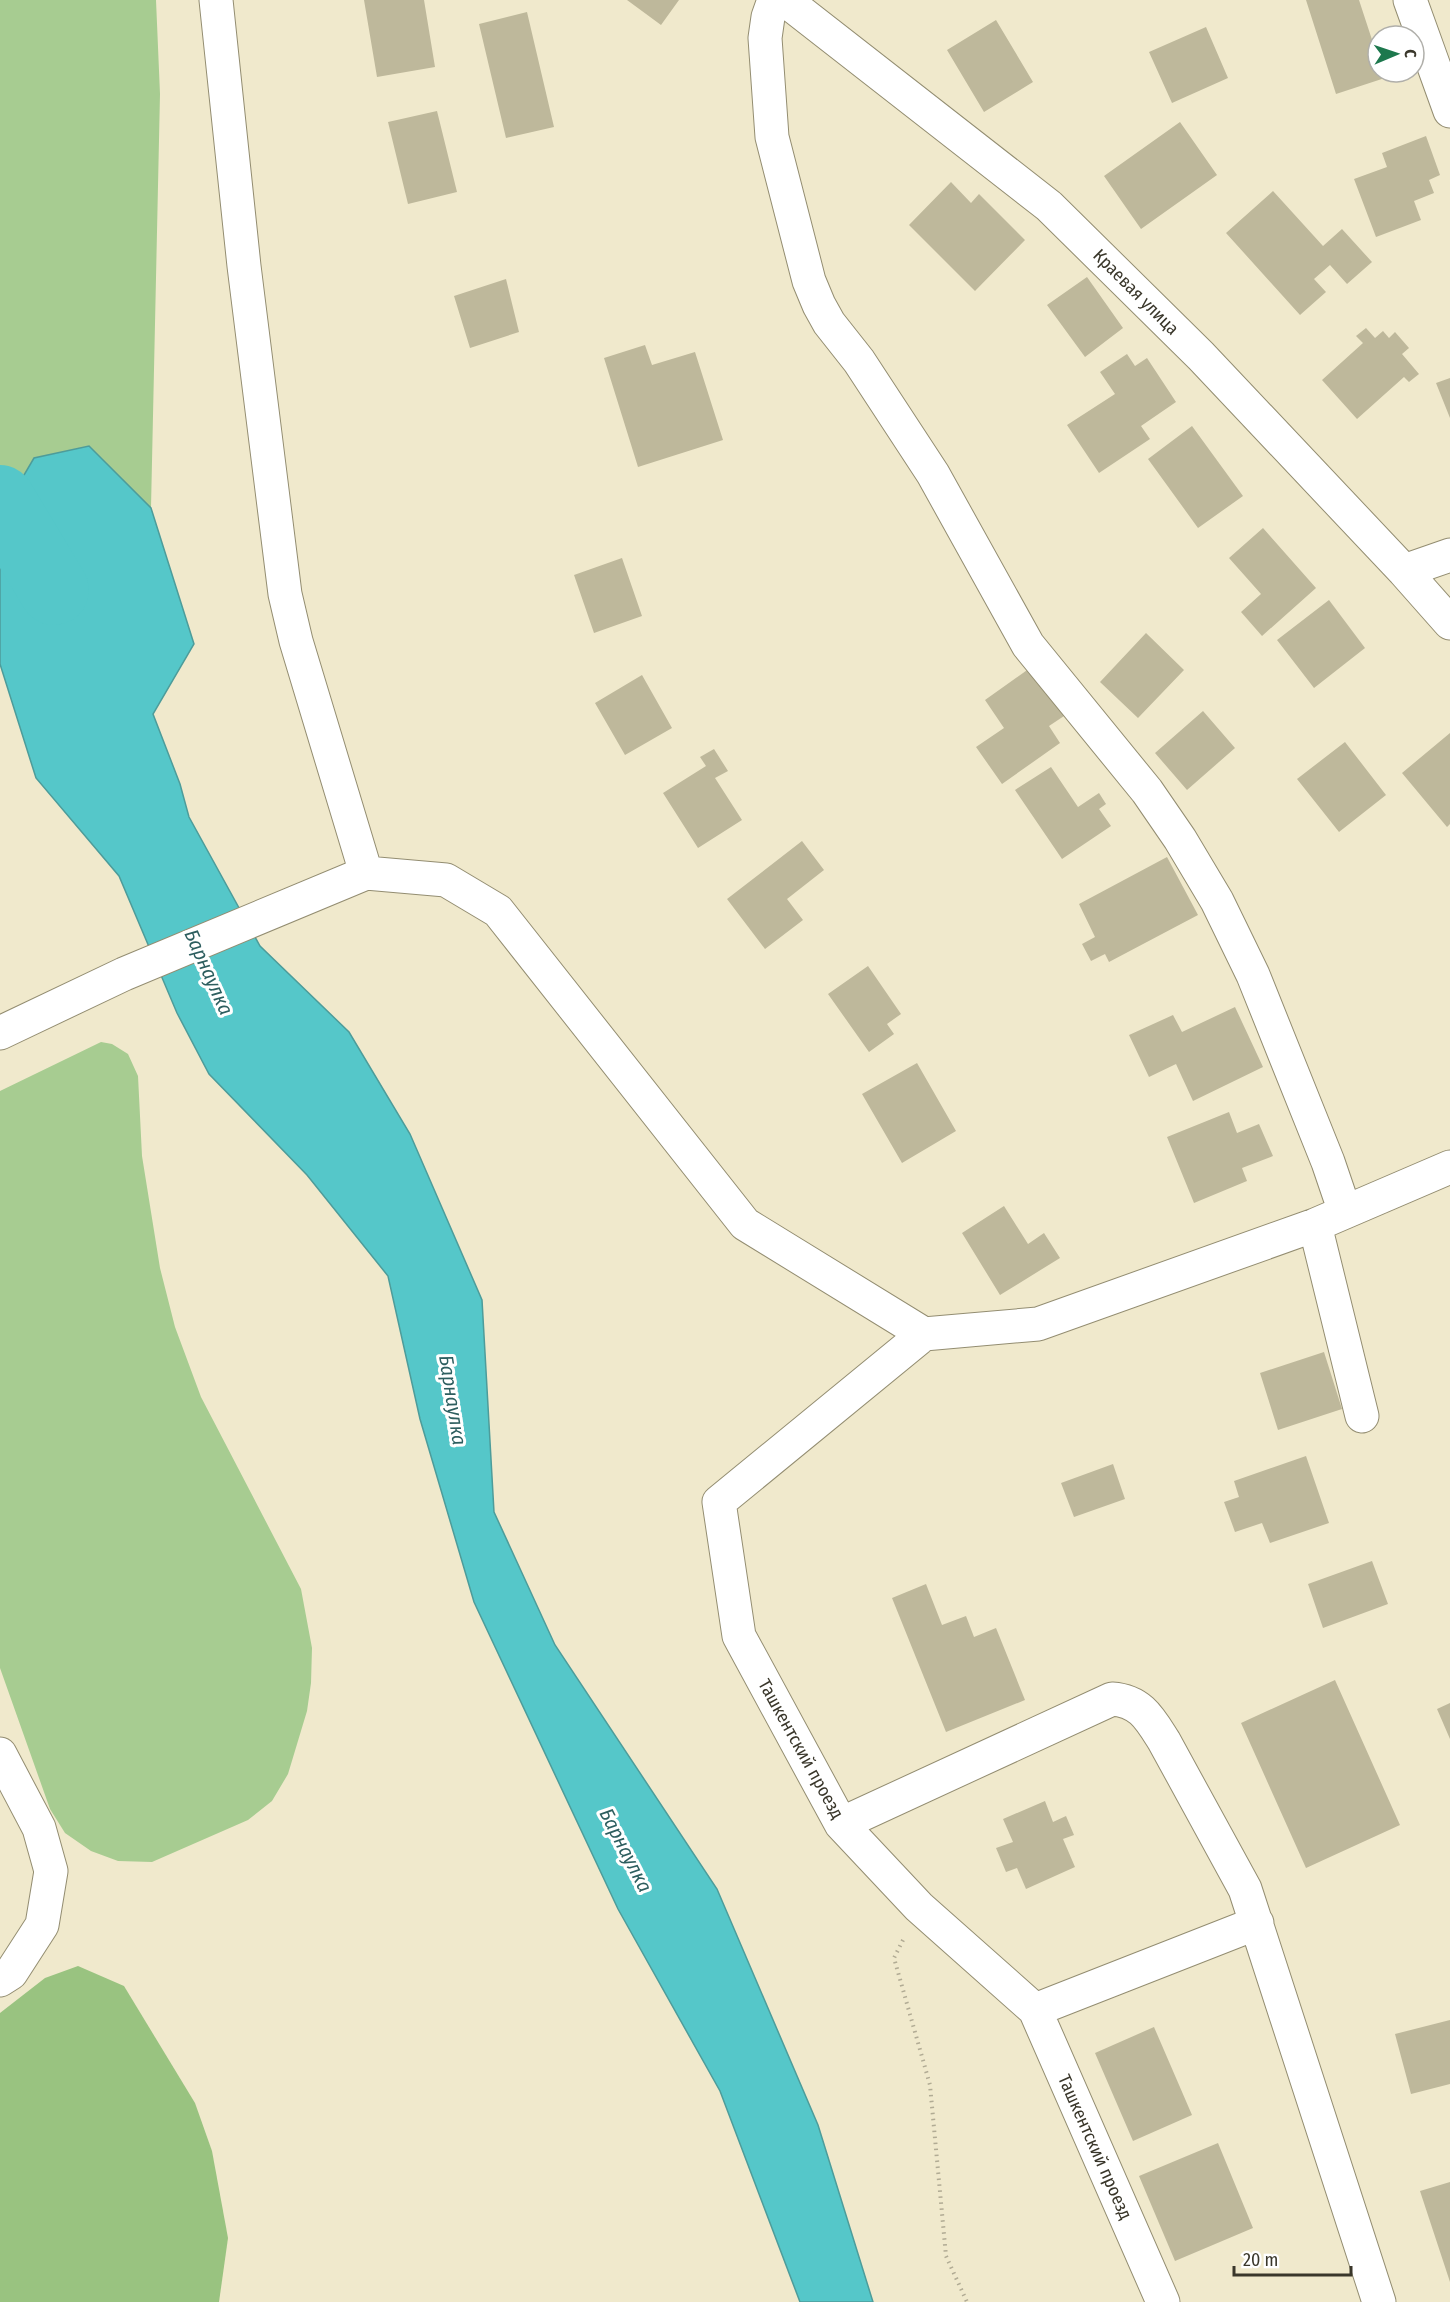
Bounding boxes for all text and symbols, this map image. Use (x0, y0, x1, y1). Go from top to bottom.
north arrow (1366, 24, 1426, 84)
text: С (1401, 49, 1420, 59)
street label: Краевая улица (1088, 244, 1184, 340)
water label: Барнаулка (180, 926, 238, 1018)
water label: Барнаулка (434, 1353, 472, 1447)
street label: Ташкентский проезд (753, 1675, 849, 1823)
water label: Барнаулка (595, 1804, 657, 1896)
street label: Ташкентский проезд (1053, 2071, 1137, 2223)
scale bar (1234, 2239, 1351, 2277)
text: 20 m (1243, 2249, 1278, 2271)

